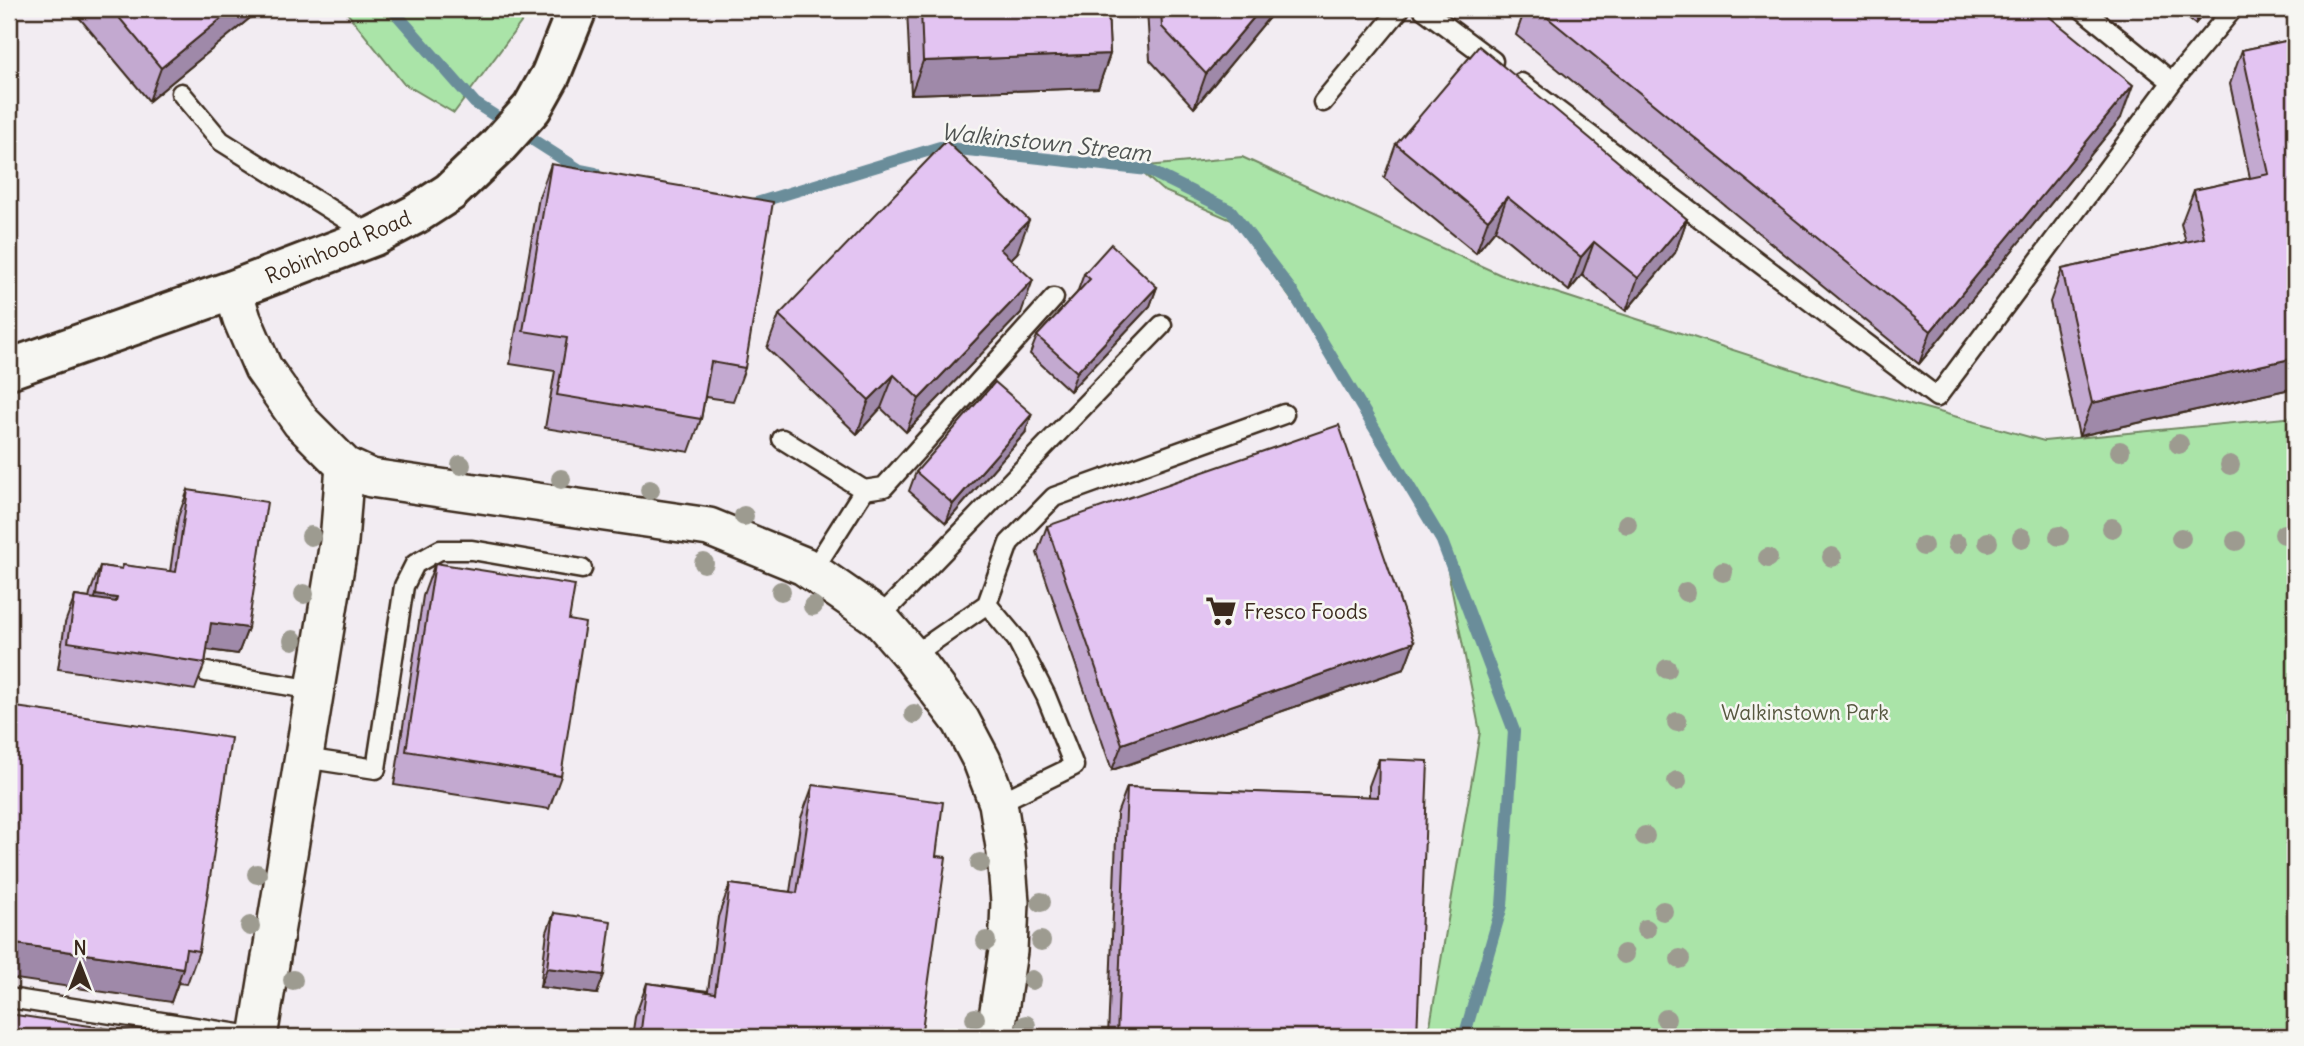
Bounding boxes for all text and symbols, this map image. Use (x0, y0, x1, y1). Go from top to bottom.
water label: Walkinstown Stream (939, 117, 1153, 168)
street label: Robinhood Road (261, 204, 415, 290)
supermarket icon: Fresco Foods (1204, 594, 1238, 628)
place label: Fresco Foods (1244, 598, 1368, 625)
park label: Walkinstown Park (1721, 699, 1889, 726)
north arrow (46, 930, 116, 1000)
text: N (73, 936, 87, 960)

